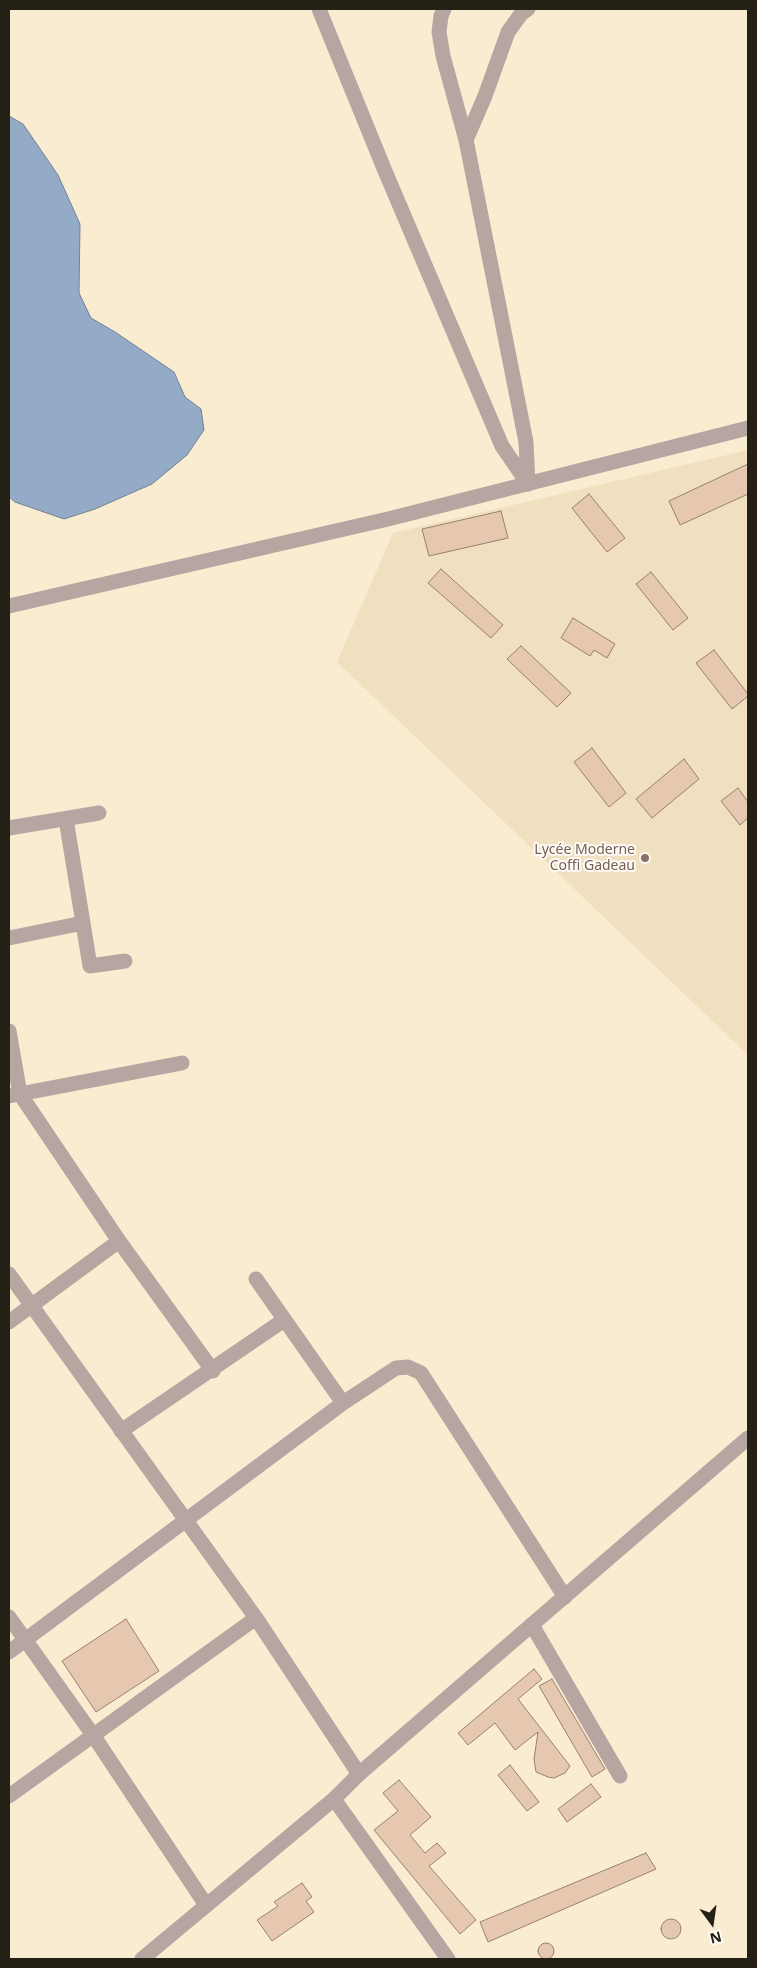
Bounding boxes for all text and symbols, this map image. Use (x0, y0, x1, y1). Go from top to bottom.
place label: Lycée Moderne Coffi Gadeau (534, 842, 635, 874)
marker: Lycée Moderne Coffi Gadeau (639, 852, 651, 864)
north arrow (687, 1898, 737, 1948)
text: N (708, 1927, 724, 1949)

